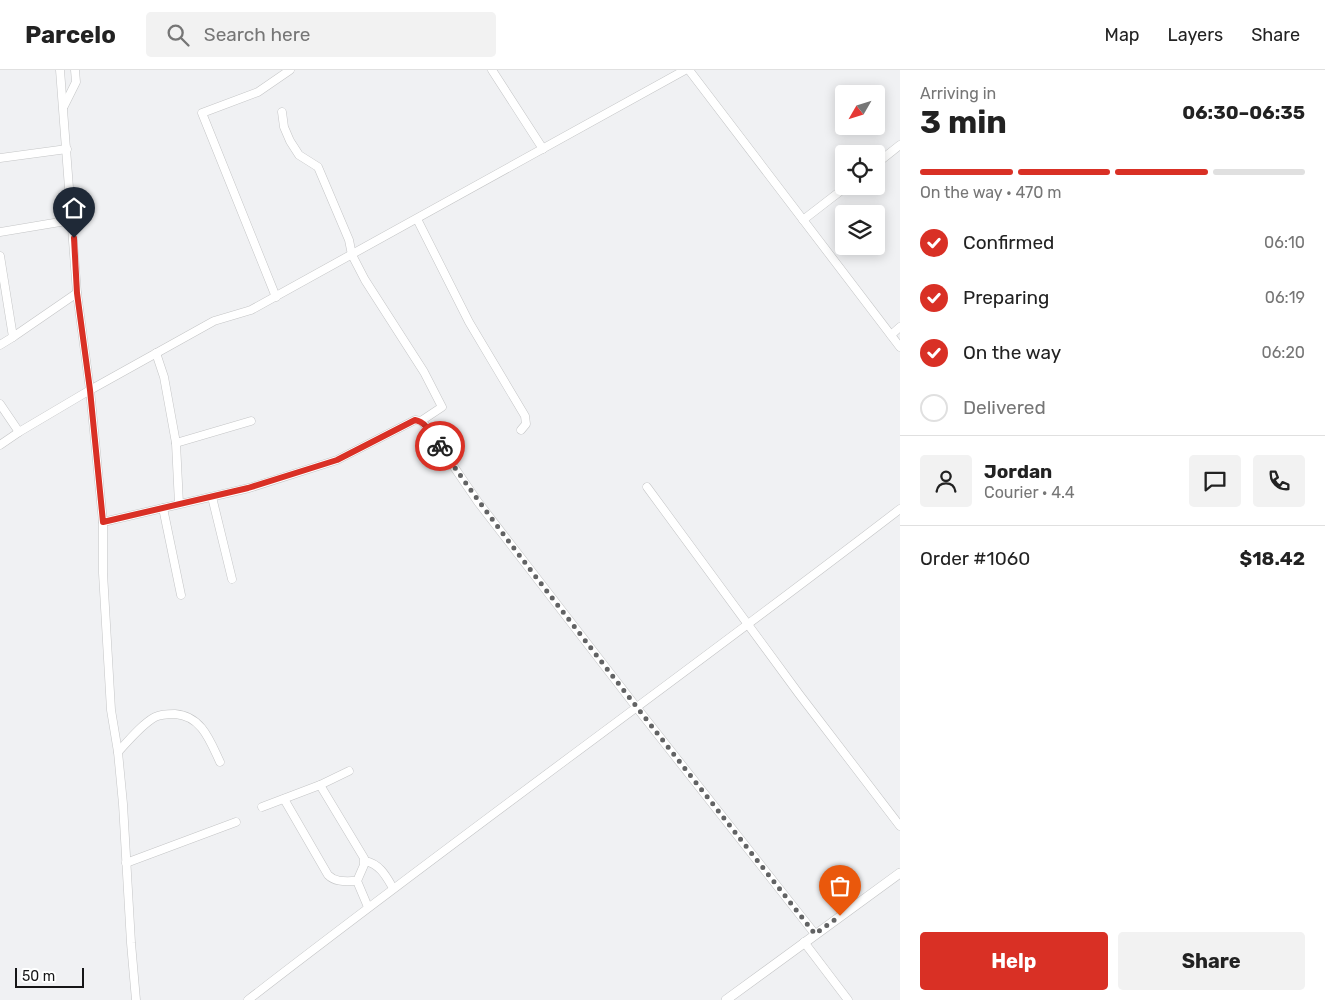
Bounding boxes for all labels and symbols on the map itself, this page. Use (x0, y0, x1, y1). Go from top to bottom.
north arrow (835, 85, 885, 135)
pin (53, 187, 95, 238)
courier (415, 421, 465, 471)
pin (819, 865, 861, 916)
scale bar (15, 965, 84, 988)

